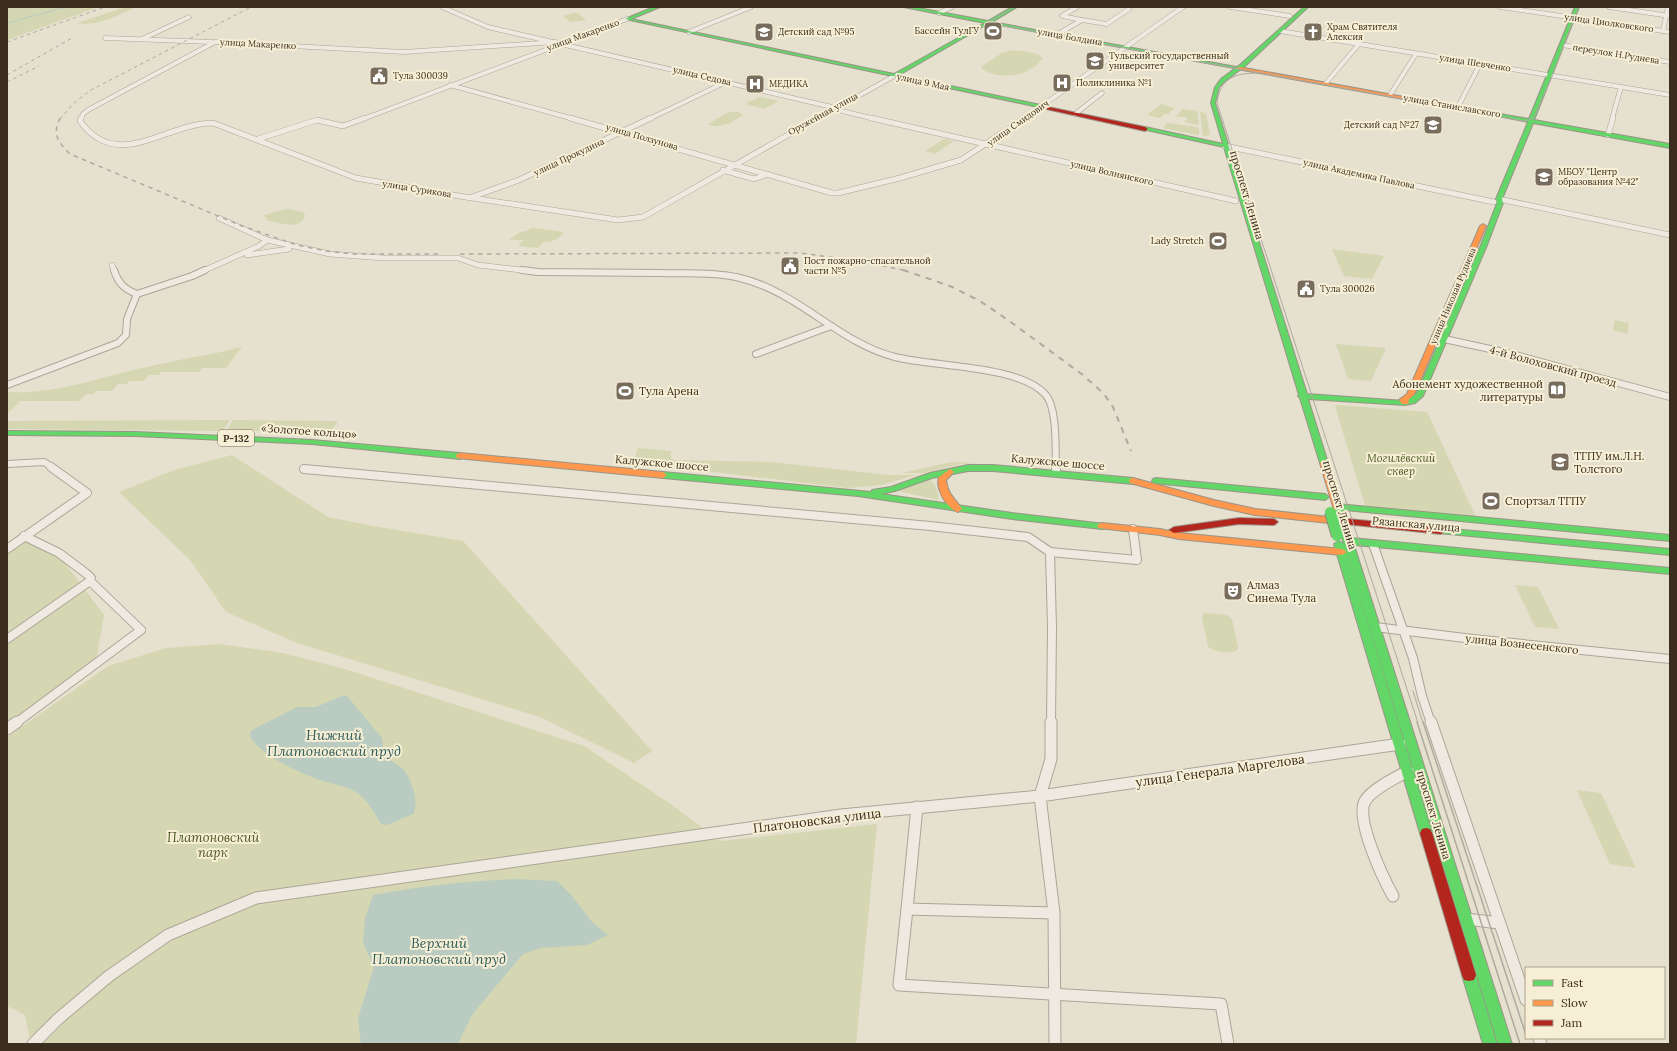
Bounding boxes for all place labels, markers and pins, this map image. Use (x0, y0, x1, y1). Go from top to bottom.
sports icon: Бассейн ТулГУ (982, 20, 1004, 42)
school or university icon: Детский сад №95 (753, 21, 775, 43)
church icon: Храм Святителя Алексия (1302, 21, 1324, 43)
place label: Храм Святителя Алексия (1326, 21, 1398, 42)
place label: Бассейн ТулГУ (915, 25, 980, 36)
place label: Детский сад №95 (778, 26, 855, 37)
school or university icon: Тульский государственный университет (1084, 50, 1106, 72)
place label: Тульский государственный университет (1109, 50, 1229, 71)
public building icon: Тула 300039 (368, 65, 390, 87)
place label: Тула 300039 (393, 70, 448, 81)
hospital icon: Поликлиника №1 (1051, 72, 1073, 94)
hospital icon: МЕДИКА (744, 73, 766, 95)
place label: Поликлиника №1 (1076, 77, 1151, 88)
place label: МЕДИКА (769, 78, 808, 89)
school or university icon: Детский сад №27 (1422, 114, 1444, 136)
place label: Детский сад №27 (1344, 119, 1419, 130)
school or university icon: МБОУ "Центр образования №42" (1533, 166, 1555, 188)
place label: МБОУ "Центр образования №42" (1558, 166, 1639, 187)
sports icon: Lady Stretch (1207, 230, 1229, 252)
place label: Lady Stretch (1151, 235, 1205, 246)
public building icon: Пост пожарно-спасательной части №5 (779, 255, 801, 277)
place label: Пост пожарно-спасательной части №5 (804, 255, 931, 276)
public building icon: Тула 300026 (1295, 278, 1317, 300)
place label: Тула 300026 (1320, 283, 1375, 294)
place label: Абонемент художественной литературы (1392, 377, 1543, 404)
library icon: Абонемент художественной литературы (1546, 379, 1568, 401)
sports icon: Тула Арена (614, 380, 636, 402)
place label: Тула Арена (639, 384, 699, 398)
place label: ТГПУ им.Л.Н. Толстого (1574, 449, 1644, 476)
school or university icon: ТГПУ им.Л.Н. Толстого (1549, 451, 1571, 473)
sports icon: Спортзал ТГПУ (1480, 490, 1502, 512)
place label: Спортзал ТГПУ (1505, 494, 1586, 508)
place label: Алмаз Синема Тула (1246, 578, 1316, 605)
theatre icon: Алмаз Синема Тула (1222, 580, 1244, 602)

